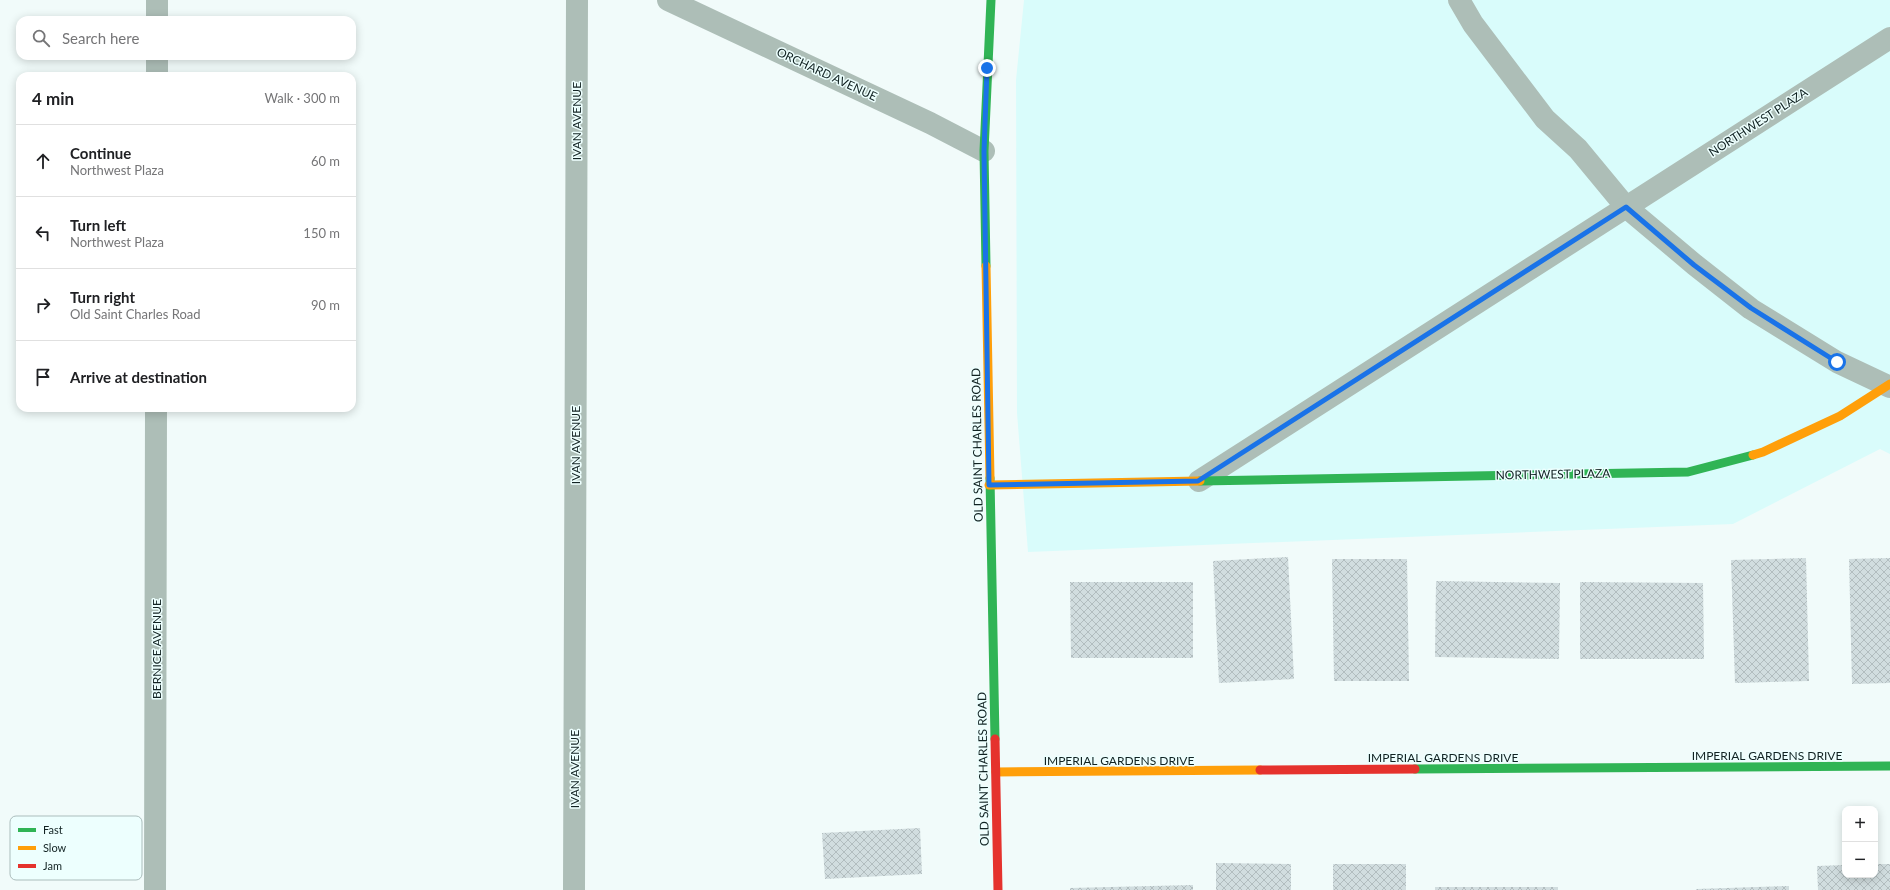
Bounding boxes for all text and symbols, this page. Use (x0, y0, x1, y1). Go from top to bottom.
search box (16, 16, 356, 60)
icon: search (30, 27, 52, 49)
text: Search here (62, 29, 139, 47)
street label: ORCHARD AVENUE (774, 44, 880, 104)
route end (978, 59, 996, 77)
street label: IVAN AVENUE (569, 82, 584, 160)
street label: NORTHWEST PLAZA (1706, 84, 1811, 160)
text: 4 min (32, 88, 74, 109)
text: Walk · 300 m (264, 90, 340, 106)
text: Continue (70, 144, 131, 162)
icon: ahead (32, 150, 54, 172)
text: 60 m (311, 153, 340, 169)
text: Northwest Plaza (70, 162, 164, 178)
text: Turn left (70, 216, 126, 234)
icon: left (32, 222, 54, 244)
text: 150 m (303, 225, 340, 241)
text: Northwest Plaza (70, 234, 164, 250)
text: Turn right (70, 288, 135, 306)
icon: right (32, 294, 54, 316)
text: 90 m (311, 297, 340, 313)
text: Old Saint Charles Road (70, 306, 201, 322)
route start (1828, 353, 1846, 371)
icon: arrive (32, 366, 54, 388)
text: Arrive at destination (70, 368, 207, 386)
street label: OLD SAINT CHARLES ROAD (968, 368, 986, 522)
street label: IVAN AVENUE (568, 406, 583, 484)
street label: NORTHWEST PLAZA (1495, 465, 1611, 483)
street label: BERNICE AVENUE (149, 599, 164, 699)
street label: OLD SAINT CHARLES ROAD (974, 692, 992, 846)
street label: IVAN AVENUE (567, 730, 582, 808)
street label: IMPERIAL GARDENS DRIVE (1692, 748, 1842, 763)
street label: IMPERIAL GARDENS DRIVE (1368, 750, 1518, 765)
street label: IMPERIAL GARDENS DRIVE (1044, 753, 1194, 768)
map controls (1842, 806, 1878, 878)
button: + (1842, 806, 1878, 842)
legend (10, 816, 142, 880)
text: Fast (43, 823, 63, 836)
text: Slow (43, 841, 67, 854)
button: − (1842, 842, 1878, 878)
text: Jam (43, 859, 62, 872)

